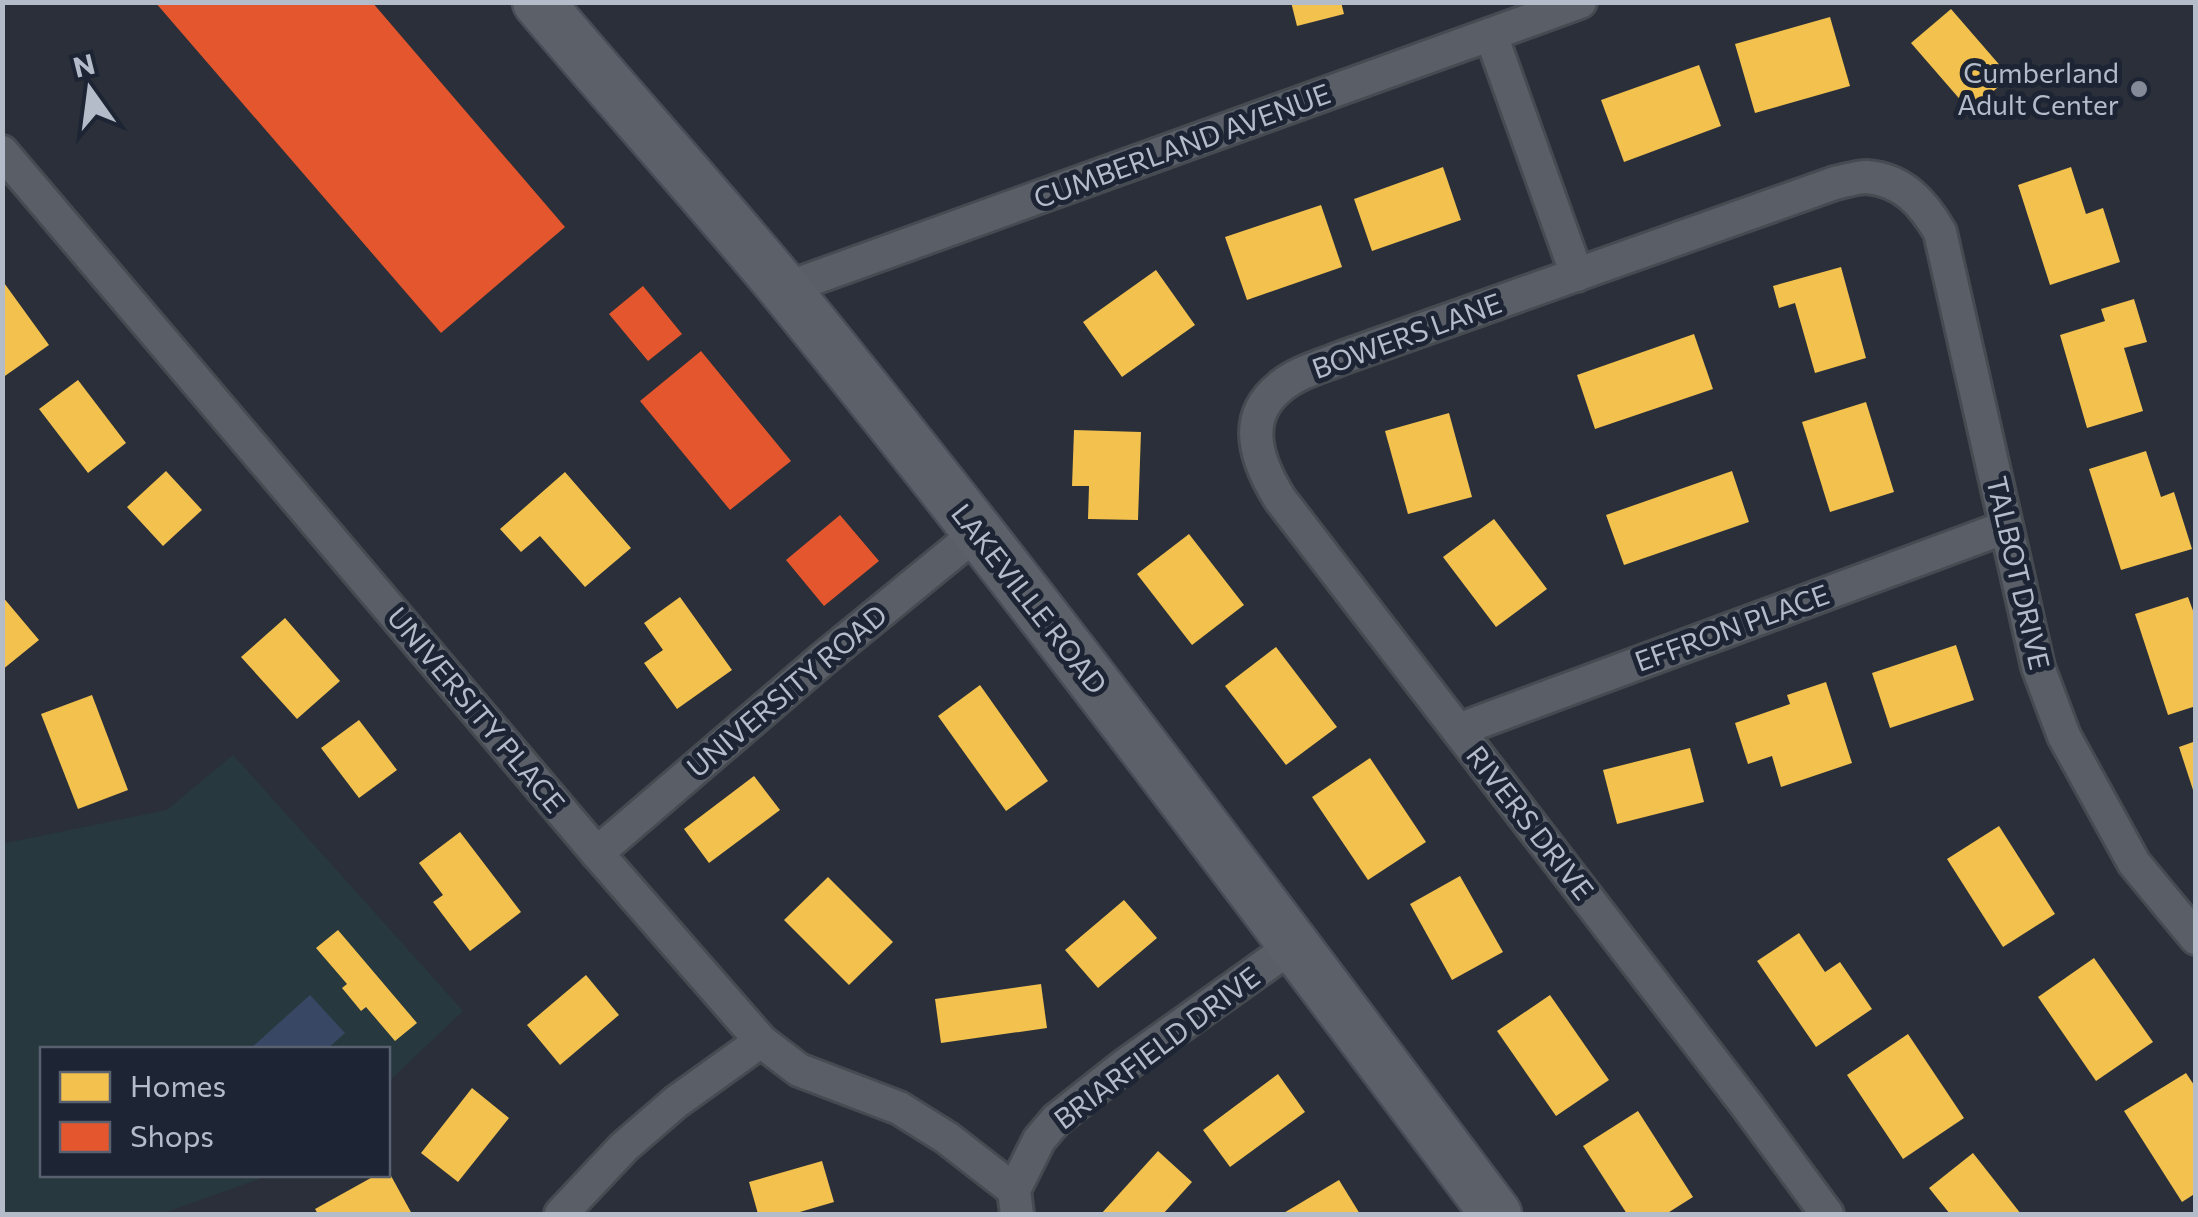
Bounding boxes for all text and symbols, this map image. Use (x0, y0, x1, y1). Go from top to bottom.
north arrow (40, 40, 140, 140)
text: N (69, 46, 98, 84)
place label: Cumberland Adult Center (1957, 55, 2119, 121)
street label: CUMBERLAND AVENUE (1029, 76, 1335, 215)
marker: Cumberland Adult Center (2128, 78, 2150, 100)
street label: BOWERS LANE (1307, 285, 1506, 385)
street label: TALBOT DRIVE (1980, 473, 2058, 673)
street label: LAKEVILLE ROAD (945, 496, 1115, 700)
street label: EFFRON PLACE (1630, 576, 1833, 678)
street label: UNIVERSITY ROAD (680, 597, 893, 784)
street label: UNIVERSITY PLACE (381, 600, 573, 819)
street label: RIVERS DRIVE (1460, 739, 1601, 906)
street label: BRIARFIELD DRIVE (1047, 959, 1266, 1135)
legend (40, 1047, 390, 1177)
text: Homes (130, 1066, 226, 1103)
text: Shops (130, 1116, 214, 1153)

